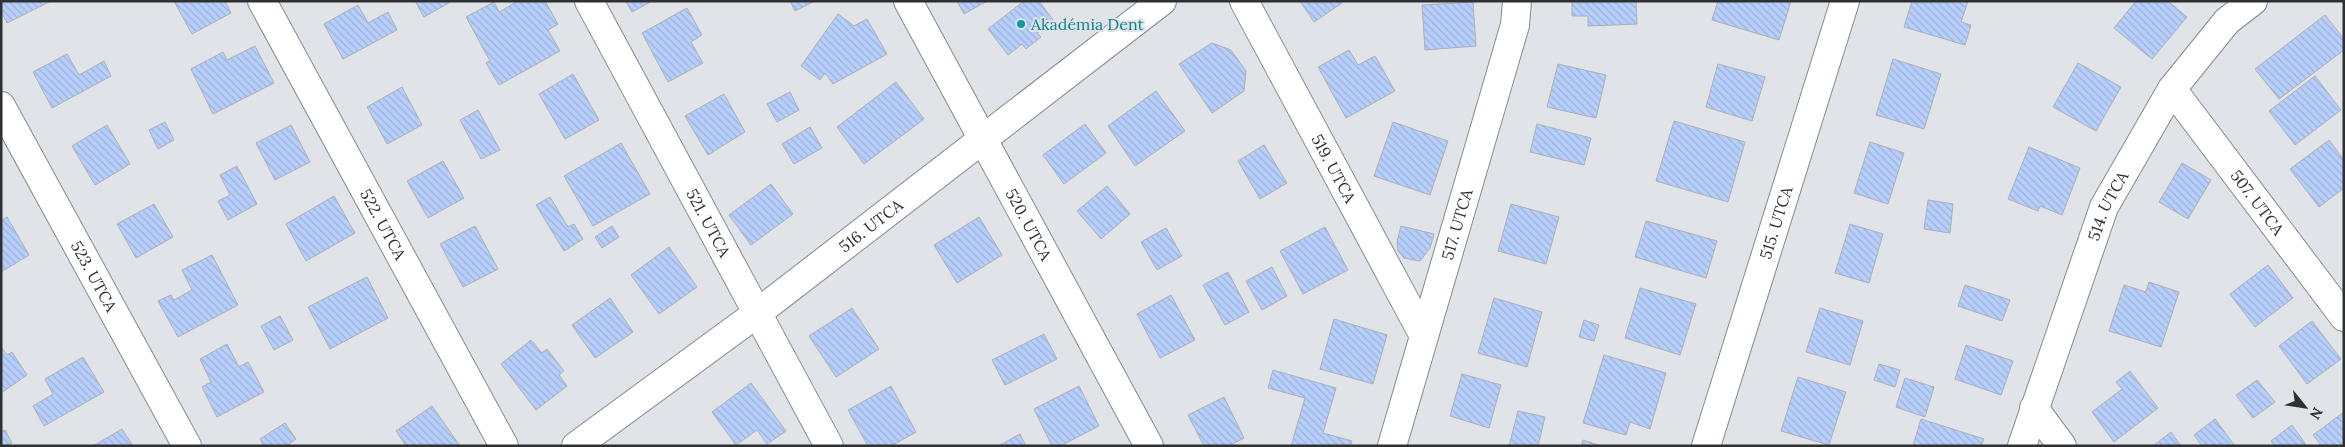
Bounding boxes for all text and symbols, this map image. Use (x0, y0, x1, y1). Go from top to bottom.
place label: Akadémia Dent (1030, 14, 1145, 34)
marker: Akadémia Dent (1015, 18, 1027, 30)
street label: 519. UTCA (1307, 131, 1361, 207)
street label: 507. UTCA (2226, 166, 2289, 240)
street label: 514. UTCA (2083, 167, 2133, 243)
street label: 515. UTCA (1755, 183, 1797, 261)
street label: 522. UTCA (356, 185, 411, 264)
street label: 521. UTCA (682, 185, 736, 261)
street label: 520. UTCA (1001, 185, 1057, 264)
street label: 517. UTCA (1437, 186, 1477, 262)
street label: 516. UTCA (835, 194, 907, 257)
street label: 523. UTCA (67, 237, 122, 316)
north arrow (2280, 382, 2330, 432)
text: N (2306, 404, 2327, 423)

